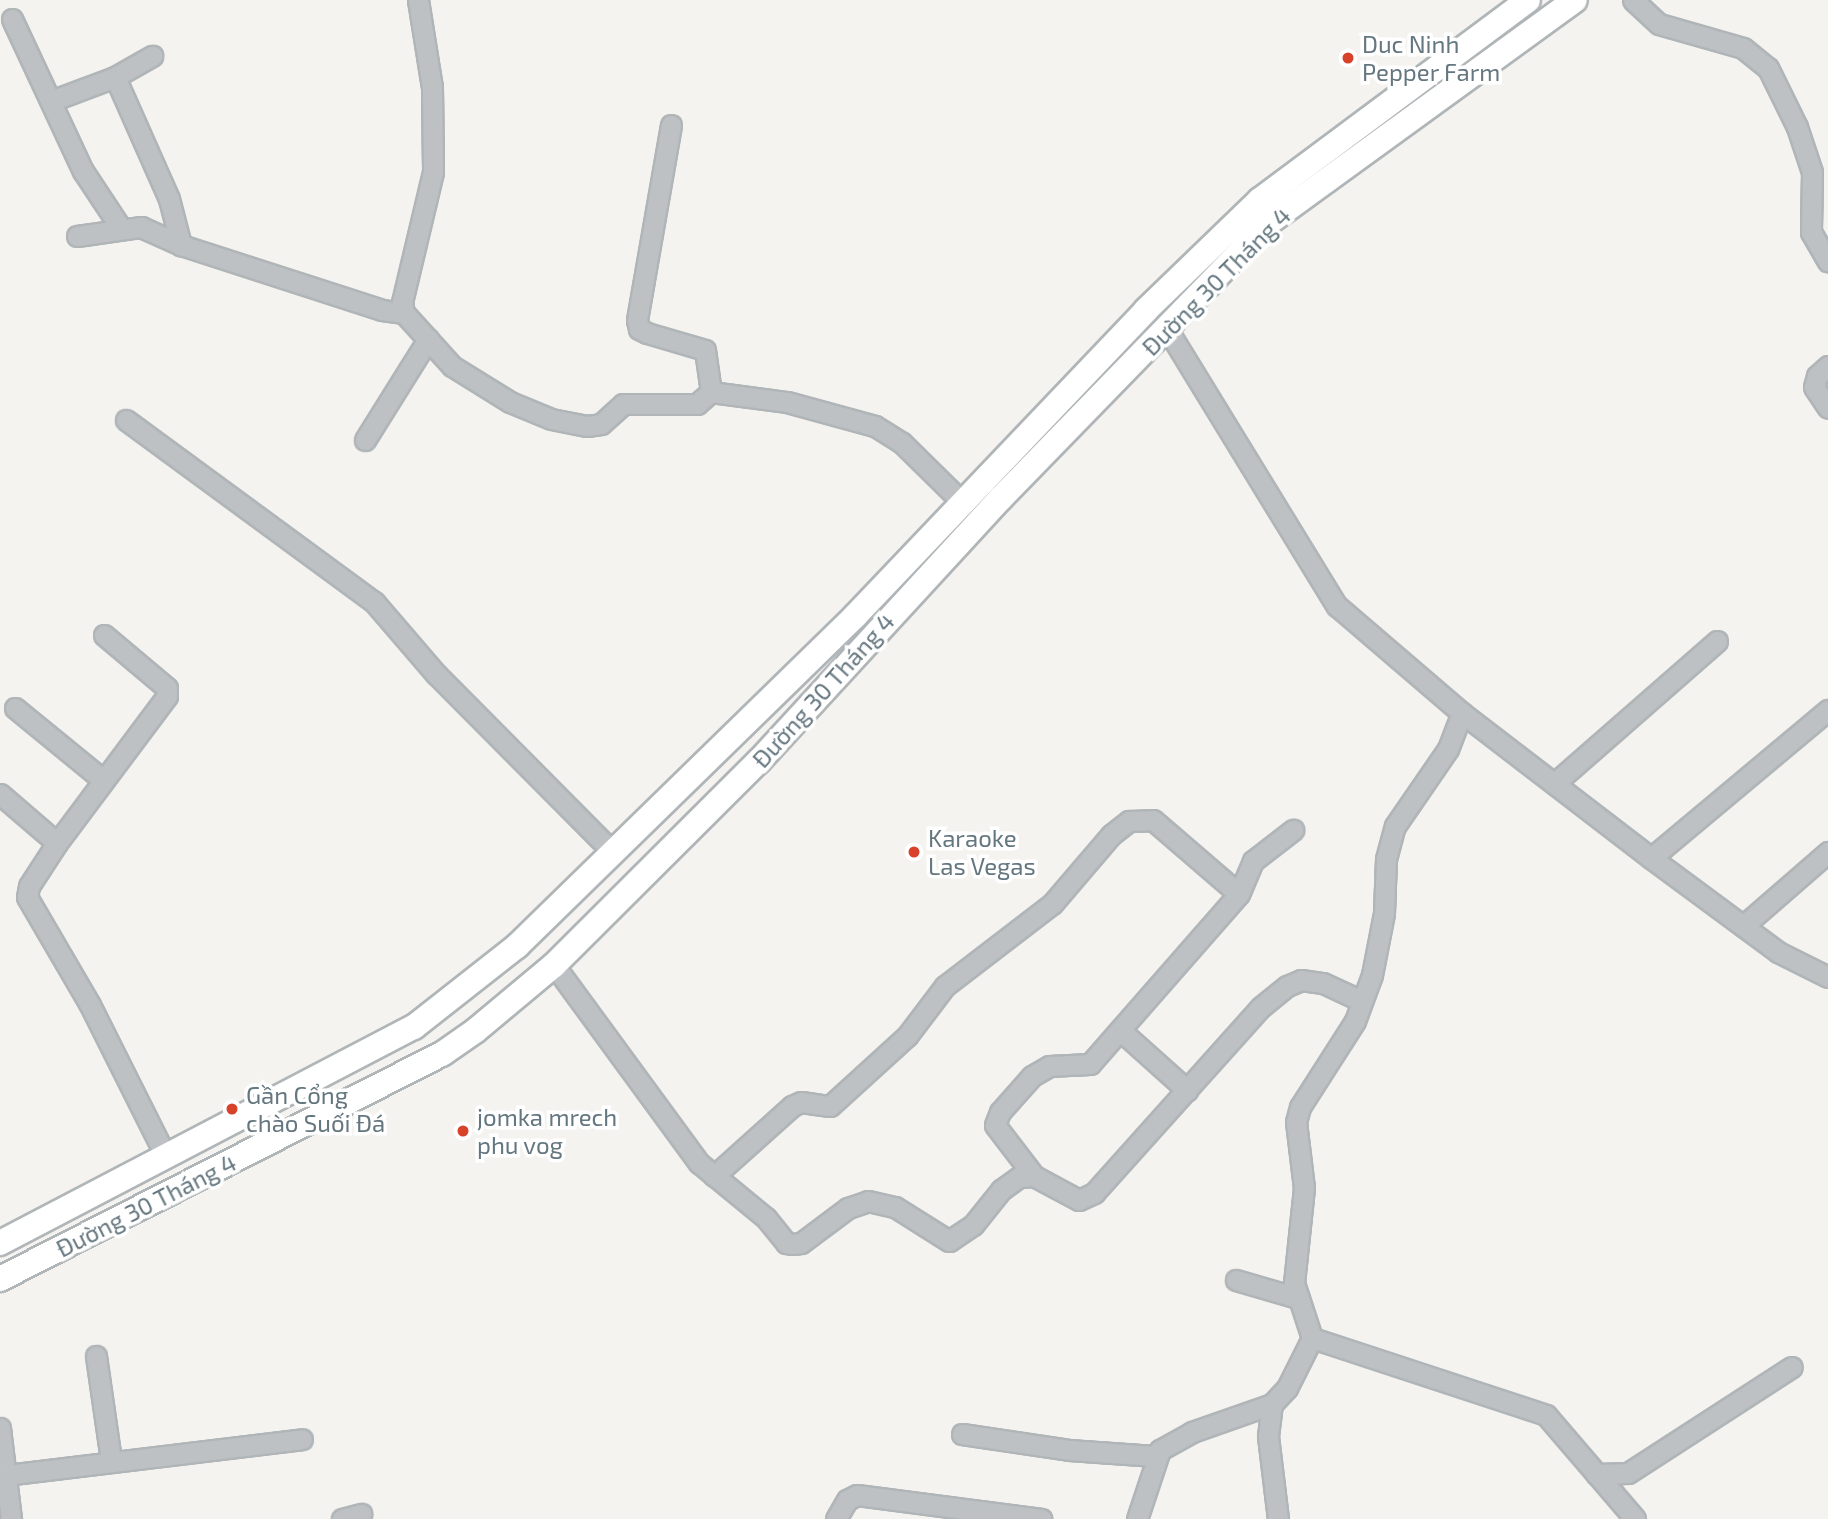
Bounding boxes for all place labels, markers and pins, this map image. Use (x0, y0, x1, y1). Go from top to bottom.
place label: Duc Ninh Pepper Farm (1362, 30, 1501, 86)
marker: Duc Ninh Pepper Farm (1340, 50, 1356, 66)
place label: Karaoke Las Vegas (928, 824, 1036, 880)
marker: Karaoke Las Vegas (906, 844, 922, 860)
place label: Gần Cổng chào Suối Đá (246, 1081, 385, 1137)
marker: Gần Cổng chào Suối Đá (224, 1101, 240, 1117)
place label: jomka mrech phu vog (477, 1103, 617, 1159)
marker: jomka mrech phu vog (455, 1123, 471, 1139)

